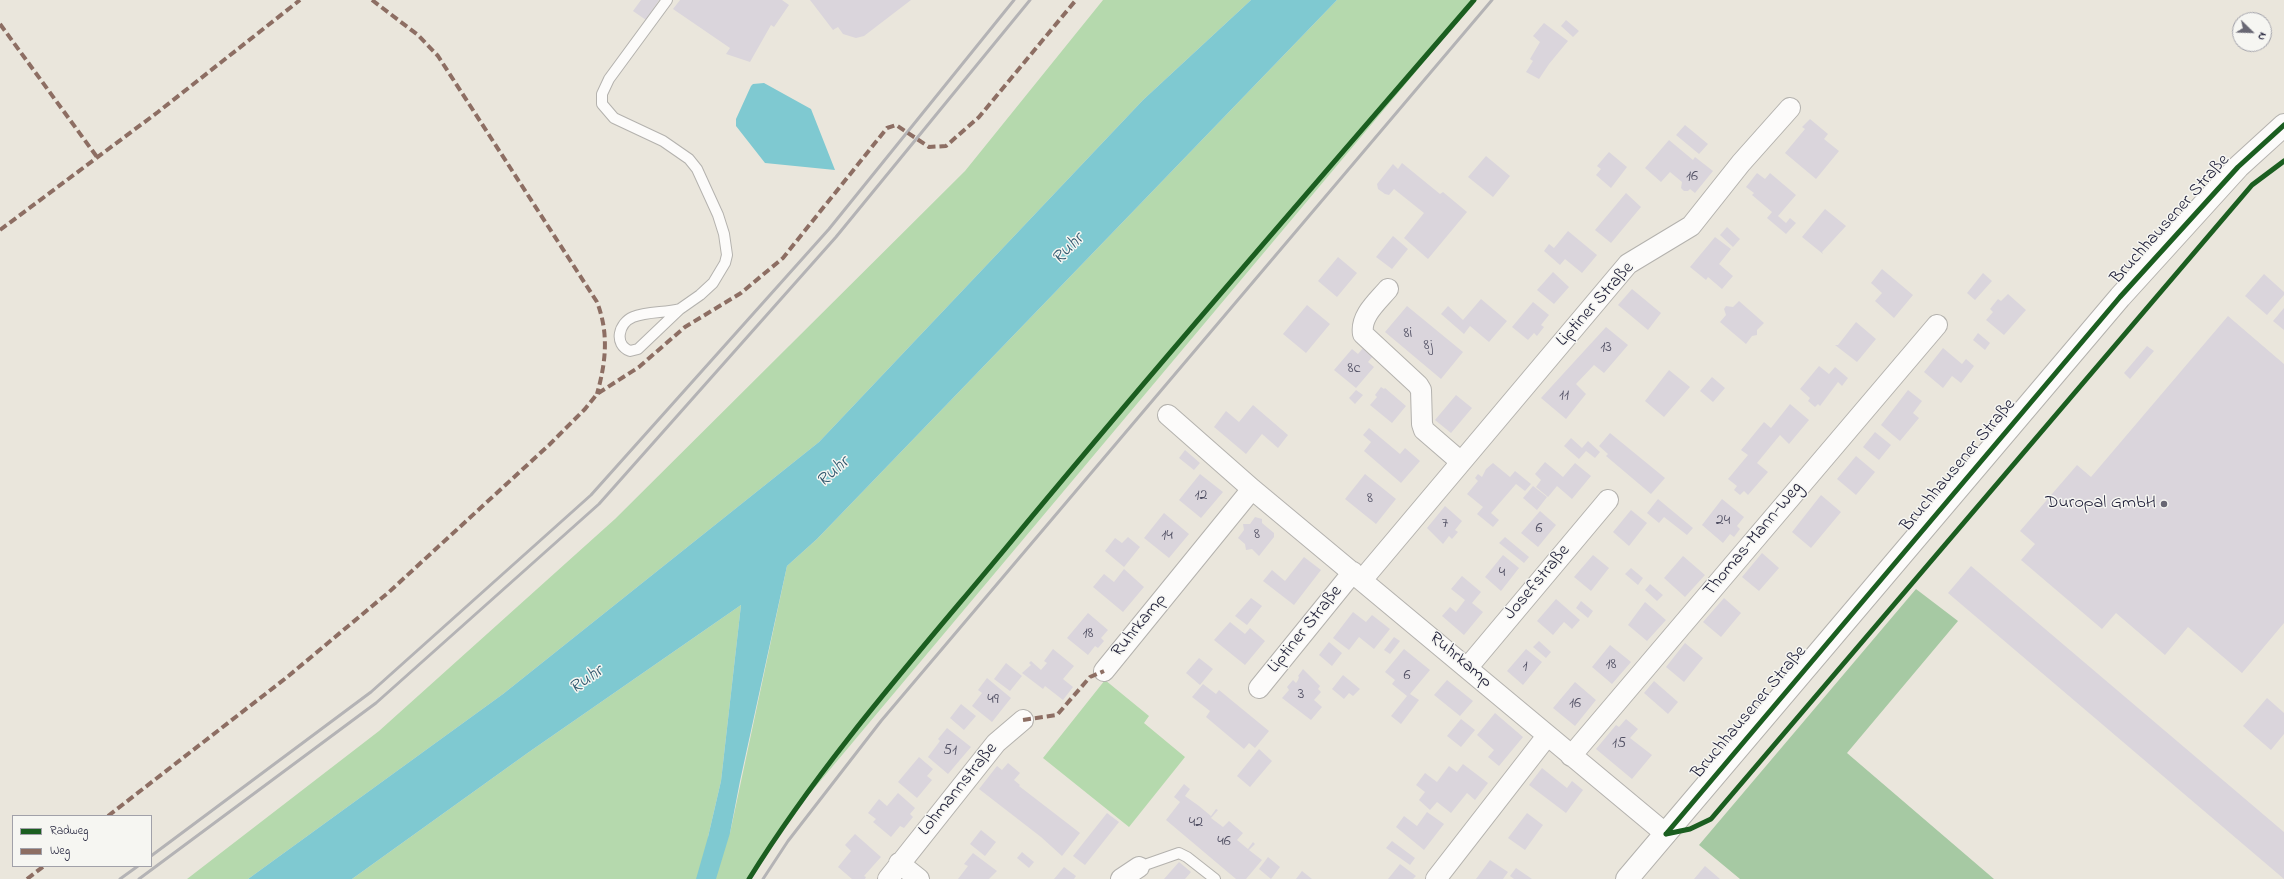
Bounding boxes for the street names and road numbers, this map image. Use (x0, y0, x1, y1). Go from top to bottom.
street label: Bruchhausener Straße (2107, 150, 2235, 290)
street label: Liptiner Straße (1552, 258, 1640, 352)
street label: Bruchhausener Straße (1897, 395, 2021, 537)
street label: Thomas-Mann-Weg (1700, 478, 1808, 602)
street label: Josefstraße (1500, 541, 1576, 625)
street label: Liptiner Straße (1264, 582, 1348, 678)
street label: Ruhrkamp (1108, 590, 1172, 662)
street label: Ruhrkamp (1424, 628, 1496, 694)
street label: Bruchhausener Straße (1688, 642, 1812, 784)
street label: Lohmannstraße (915, 739, 1003, 841)

